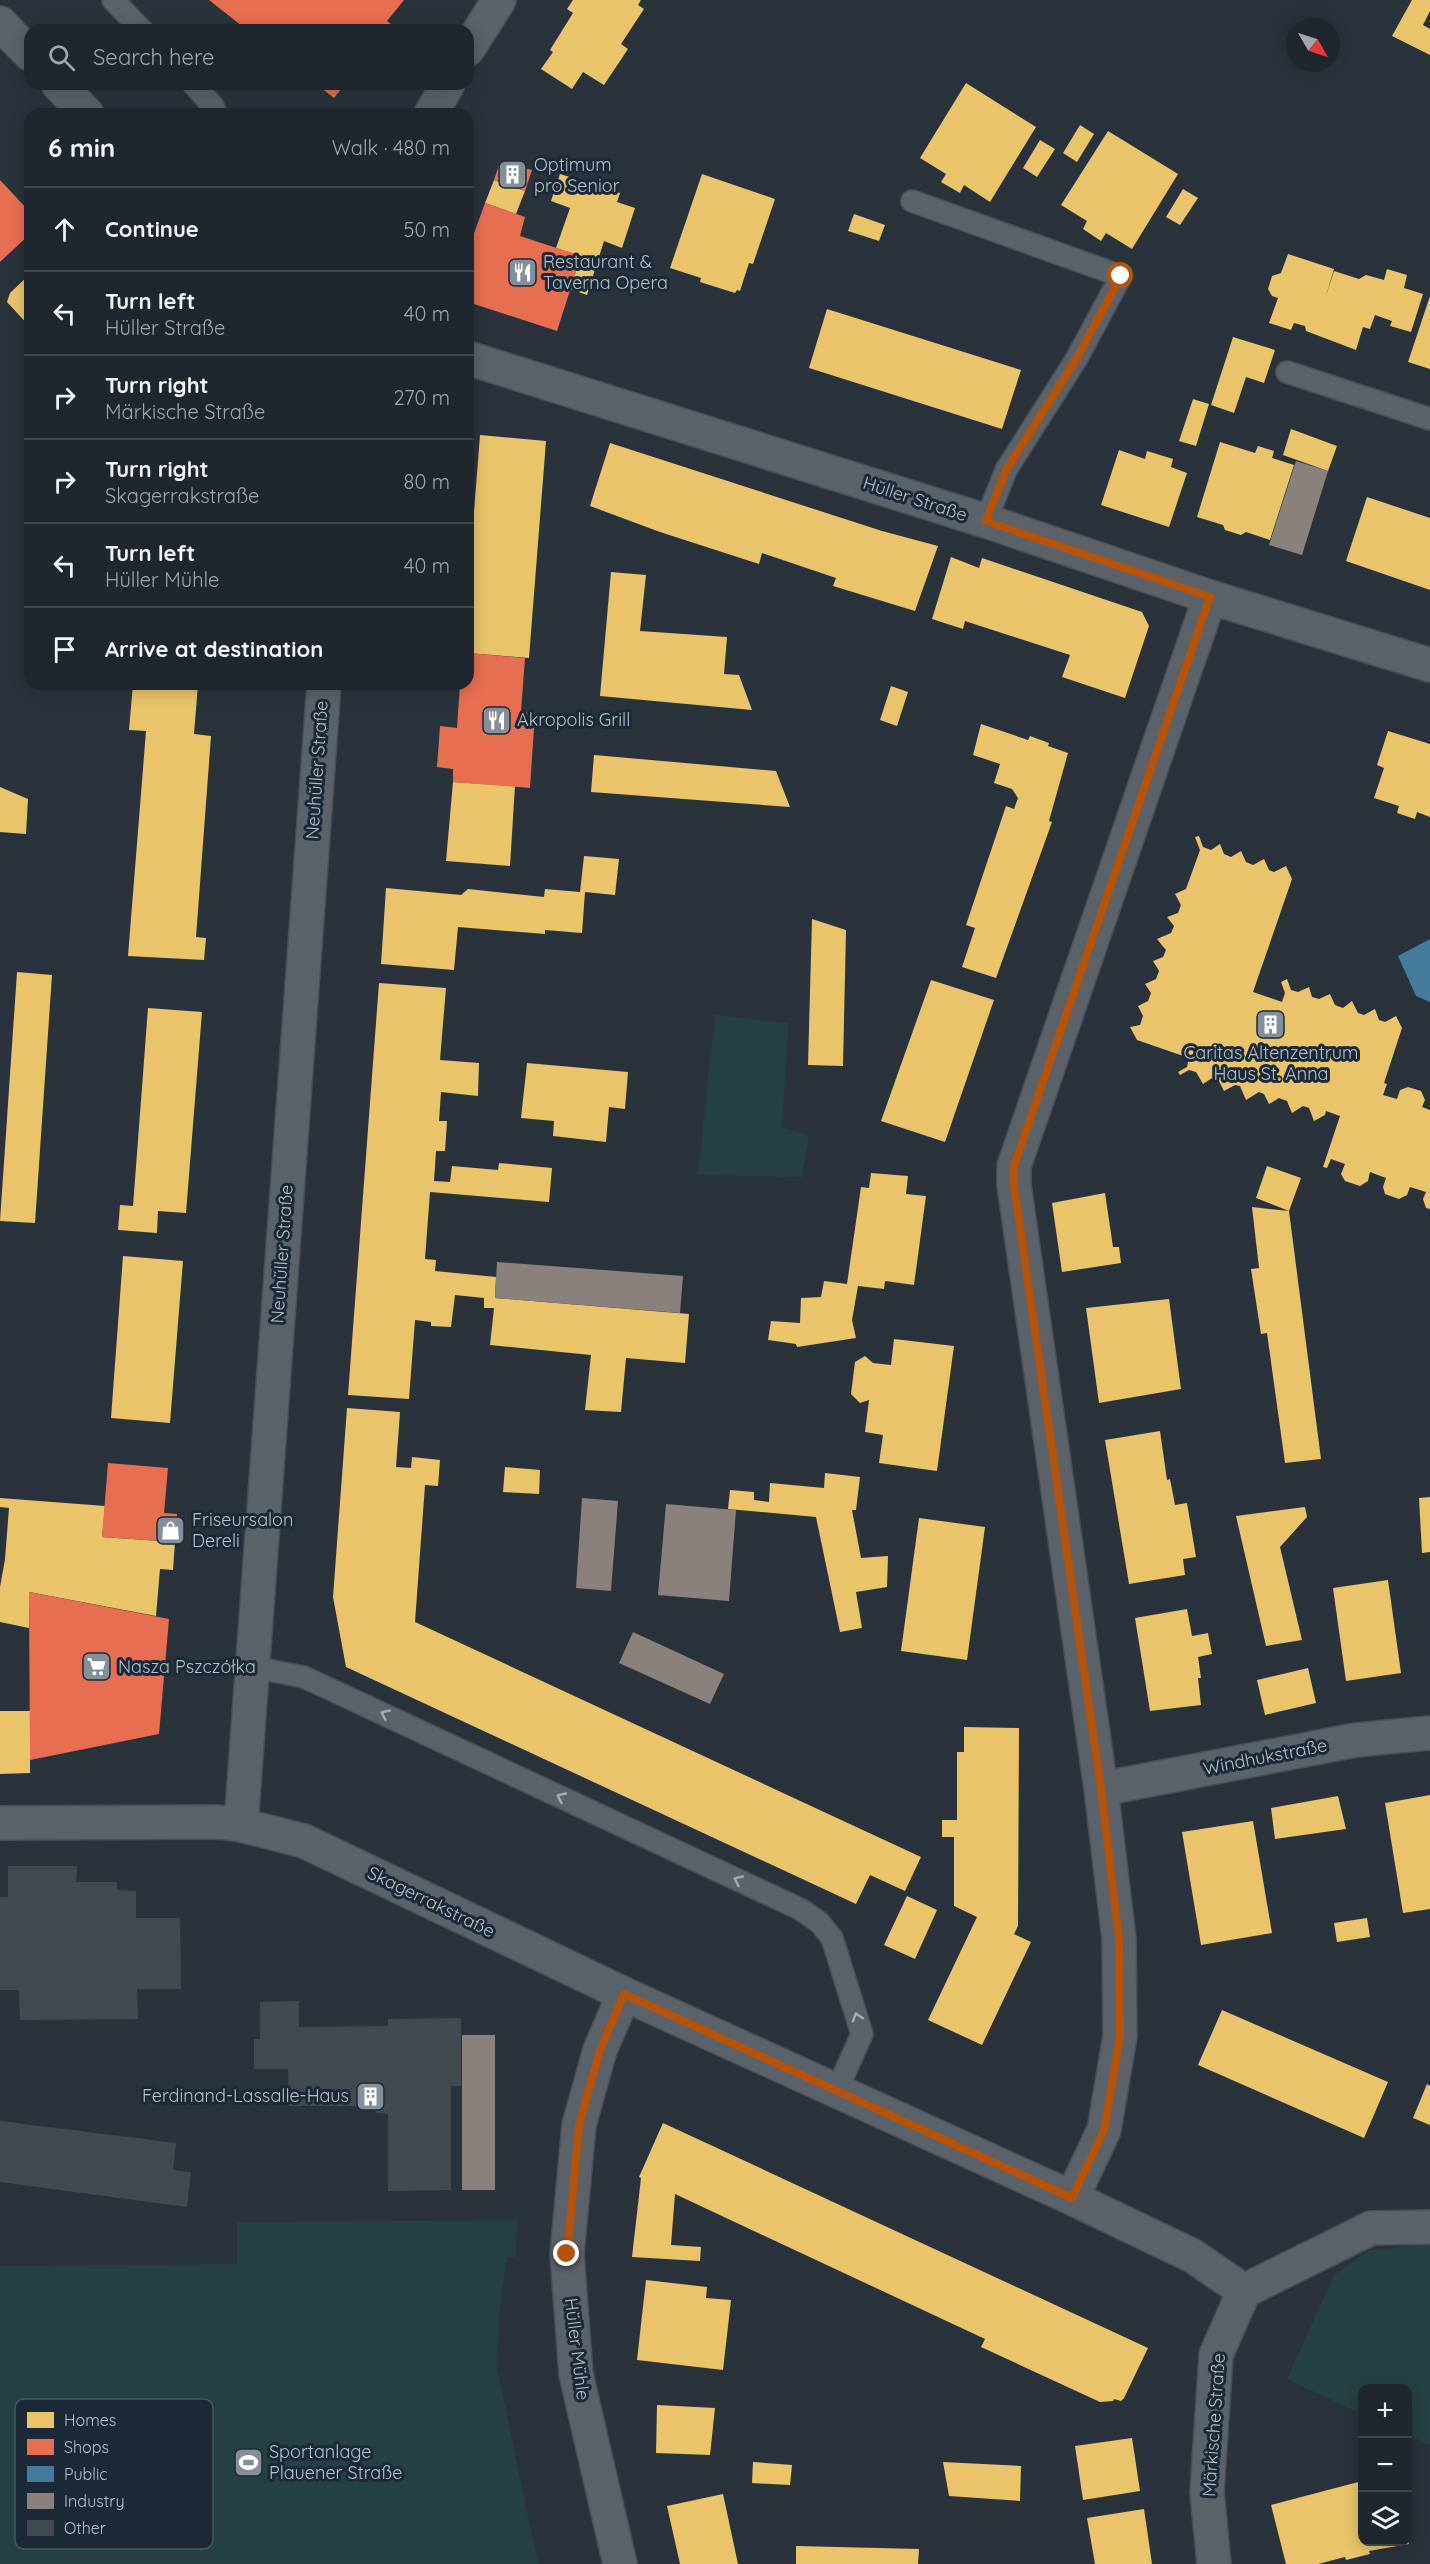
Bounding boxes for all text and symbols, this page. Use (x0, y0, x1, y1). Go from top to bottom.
north arrow (1286, 18, 1340, 72)
search box (24, 24, 474, 90)
icon: search (45, 41, 78, 74)
text: Search here (93, 43, 214, 71)
text: 6 min (48, 131, 115, 164)
text: Walk · 480 m (332, 135, 450, 160)
place label: Optimum pro Senior (534, 153, 620, 197)
building icon: Optimum pro Senior (497, 159, 529, 191)
icon: ahead (48, 213, 81, 246)
text: Continue (105, 215, 199, 243)
text: 50 m (404, 217, 450, 242)
place label: Restaurant & Taverna Opera (543, 250, 668, 294)
restaurant icon: Restaurant & Taverna Opera (506, 256, 538, 288)
route start (1107, 262, 1133, 288)
text: Turn left (105, 287, 195, 315)
icon: left (48, 297, 81, 330)
text: 40 m (404, 301, 450, 326)
text: Hüller Straße (105, 315, 225, 340)
text: Turn right (105, 371, 209, 399)
icon: right (48, 381, 81, 414)
text: 270 m (393, 385, 450, 410)
text: Märkische Straße (105, 399, 265, 424)
text: Turn right (105, 455, 209, 483)
icon: right (48, 465, 81, 498)
text: 80 m (404, 469, 450, 494)
street label: Hüller Straße (860, 471, 970, 526)
text: Skagerrakstraße (105, 483, 259, 508)
text: Turn left (105, 539, 195, 567)
icon: left (48, 549, 81, 582)
text: 40 m (404, 553, 450, 578)
text: Hüller Mühle (105, 567, 219, 592)
icon: arrive (48, 633, 81, 666)
text: Arrive at destination (105, 635, 323, 663)
street label: Neuhüller Straße (300, 700, 333, 840)
restaurant icon: Akropolis Grill (480, 704, 512, 736)
place label: Akropolis Grill (517, 708, 630, 731)
building icon: Caritas Altenzentrum Haus St. Anna (1255, 1008, 1287, 1040)
place label: Caritas Altenzentrum Haus St. Anna (1184, 1041, 1358, 1085)
street label: Neuhüller Straße (265, 1184, 298, 1324)
place label: Friseursalon Dereli (192, 1508, 293, 1552)
shop icon: Friseursalon Dereli (155, 1514, 187, 1546)
supermarket icon: Nasza Pszczółka (81, 1651, 113, 1683)
place label: Nasza Pszczółka (118, 1655, 256, 1678)
one-way arrow (380, 1710, 391, 1722)
street label: Windhukstraße (1201, 1733, 1329, 1780)
one-way arrow (557, 1793, 568, 1805)
street label: Skagerrakstraße (364, 1861, 499, 1942)
one-way arrow (733, 1876, 744, 1888)
one-way arrow (852, 2012, 864, 2023)
building icon: Ferdinand-Lassalle-Haus (354, 2080, 386, 2112)
place label: Ferdinand-Lassalle-Haus (142, 2084, 349, 2107)
route end (553, 2240, 579, 2266)
street label: Hüller Mühle (560, 2297, 595, 2401)
street label: Märkische Straße (1197, 2352, 1230, 2498)
map controls (1358, 2384, 1412, 2546)
button: + (1358, 2384, 1412, 2438)
legend (15, 2399, 213, 2549)
text: Homes (64, 2410, 116, 2430)
text: Shops (64, 2437, 109, 2457)
button: − (1358, 2438, 1412, 2492)
place label: Sportanlage Plauener Straße (269, 2440, 402, 2484)
sports icon: Sportanlage Plauener Straße (232, 2446, 264, 2478)
text: Public (64, 2464, 108, 2484)
text: Industry (64, 2491, 124, 2511)
button: layers (1358, 2492, 1412, 2546)
text: Other (64, 2518, 106, 2538)

